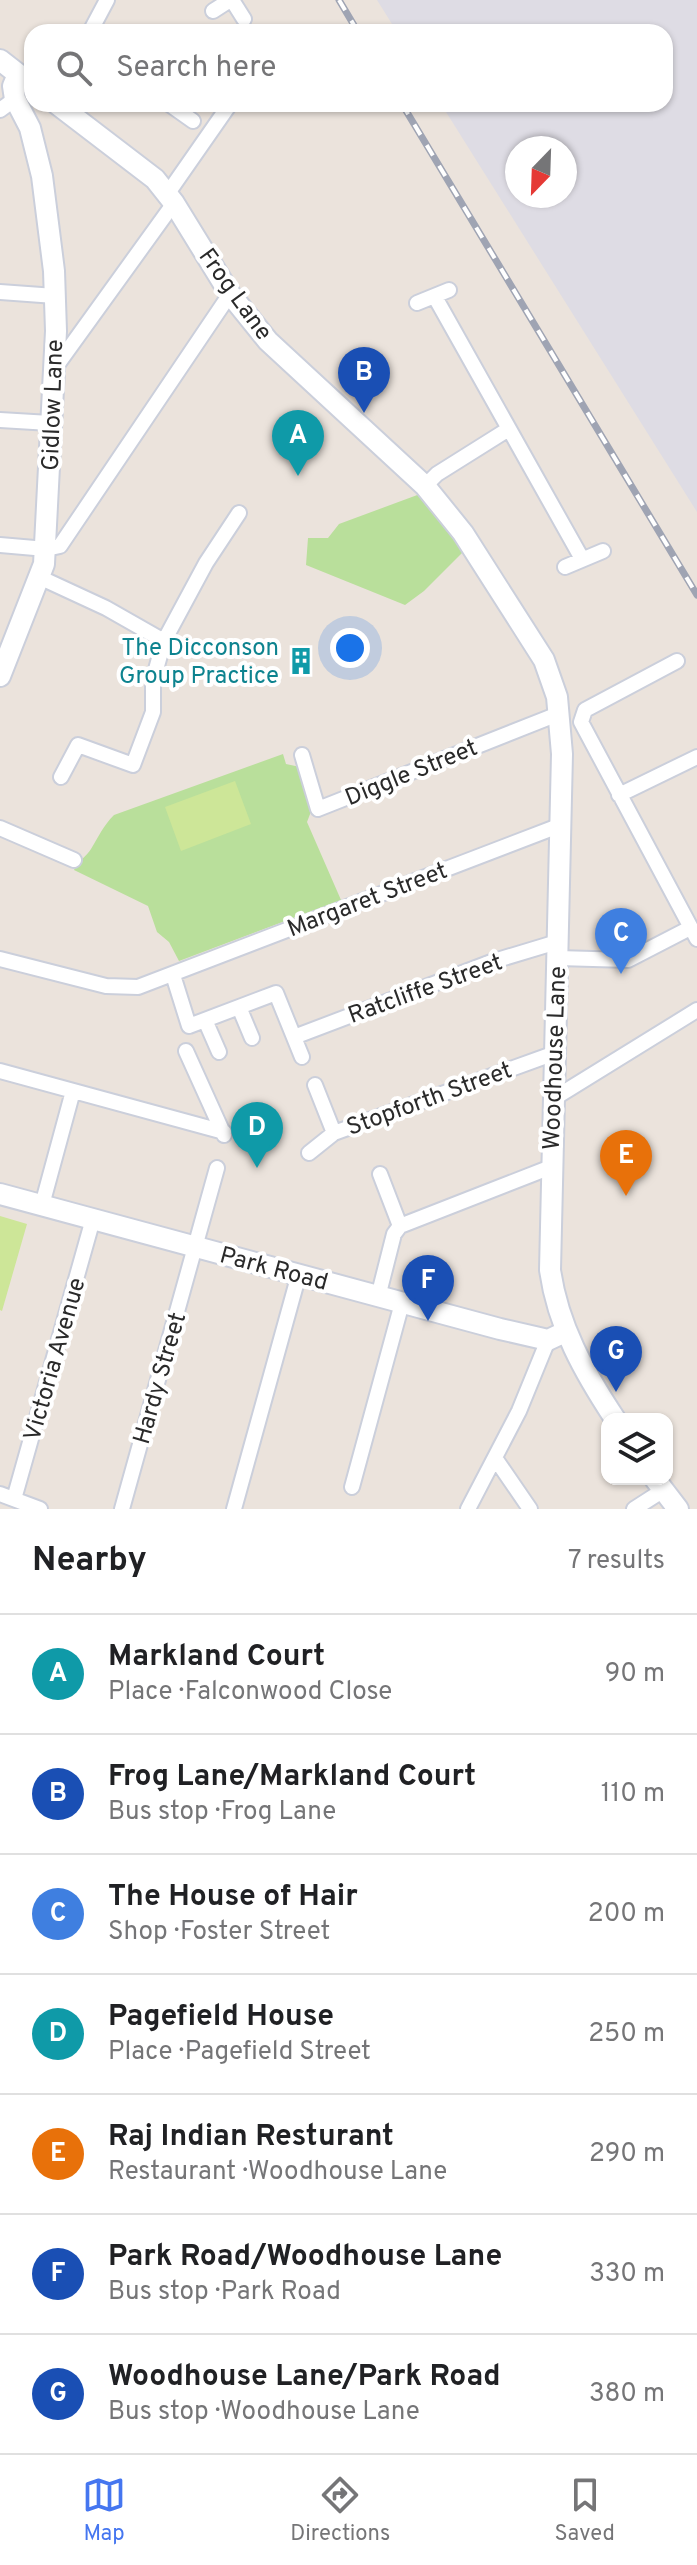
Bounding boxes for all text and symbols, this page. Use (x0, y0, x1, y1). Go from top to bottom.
search box (24, 24, 673, 112)
icon: search (52, 46, 96, 90)
text: Search here (116, 50, 276, 87)
north arrow (505, 136, 577, 208)
street label: Frog Lane (191, 243, 278, 347)
street label: Gidlow Lane (37, 339, 71, 471)
pin: B (338, 347, 390, 413)
pin: A (272, 410, 324, 476)
your location (330, 628, 370, 668)
place label: The Dicconson Group Practice (119, 634, 279, 692)
building icon: The Dicconson Group Practice (286, 646, 316, 676)
street label: Diggle Street (341, 734, 482, 814)
street label: Margaret Street (283, 857, 452, 945)
pin: C (595, 908, 647, 974)
street label: Ratcliffe Street (344, 948, 507, 1032)
street label: Woodhouse Lane (538, 966, 574, 1151)
street label: Stopforth Street (343, 1056, 516, 1144)
pin: D (231, 1102, 283, 1168)
pin: E (600, 1130, 652, 1196)
street label: Park Road (216, 1241, 331, 1299)
pin: F (402, 1255, 454, 1321)
street label: Victoria Avenue (18, 1274, 94, 1445)
street label: Hardy Street (128, 1309, 194, 1448)
pin: G (590, 1326, 642, 1392)
map controls (601, 1413, 673, 1485)
button: layers (601, 1413, 673, 1485)
text: Nearby (32, 1540, 147, 1583)
text: 7 results (568, 1545, 665, 1578)
text: Markland Court (108, 1639, 325, 1676)
text: A (49, 1658, 67, 1691)
text: 90 m (605, 1658, 665, 1691)
text: Place · Falconwood Close (108, 1676, 392, 1709)
text: Frog Lane/Markland Court (108, 1759, 476, 1796)
text: B (49, 1778, 67, 1811)
text: 110 m (601, 1778, 665, 1811)
text: Bus stop · Frog Lane (108, 1796, 336, 1829)
text: The House of Hair (108, 1879, 358, 1916)
text: C (50, 1898, 66, 1931)
text: 200 m (588, 1898, 665, 1931)
text: Shop · Foster Street (108, 1916, 330, 1949)
text: Pagefield House (108, 1999, 334, 2036)
text: D (49, 2018, 67, 2051)
text: 250 m (588, 2018, 665, 2051)
text: Place · Pagefield Street (108, 2036, 371, 2069)
text: Raj Indian Resturant (108, 2119, 394, 2156)
text: E (50, 2138, 66, 2171)
text: 290 m (589, 2138, 665, 2171)
text: Restaurant · Woodhouse Lane (108, 2156, 447, 2189)
text: Park Road/Woodhouse Lane (108, 2239, 502, 2276)
text: F (51, 2258, 65, 2291)
text: 330 m (589, 2258, 665, 2291)
text: Bus stop · Park Road (108, 2276, 341, 2309)
text: Woodhouse Lane/Park Road (108, 2359, 501, 2396)
text: G (49, 2378, 67, 2411)
text: 380 m (589, 2378, 665, 2411)
text: Bus stop · Woodhouse Lane (108, 2396, 420, 2429)
tab: Map (82, 2473, 126, 2548)
tab: Directions (290, 2473, 390, 2548)
tab: Saved (554, 2473, 615, 2548)

